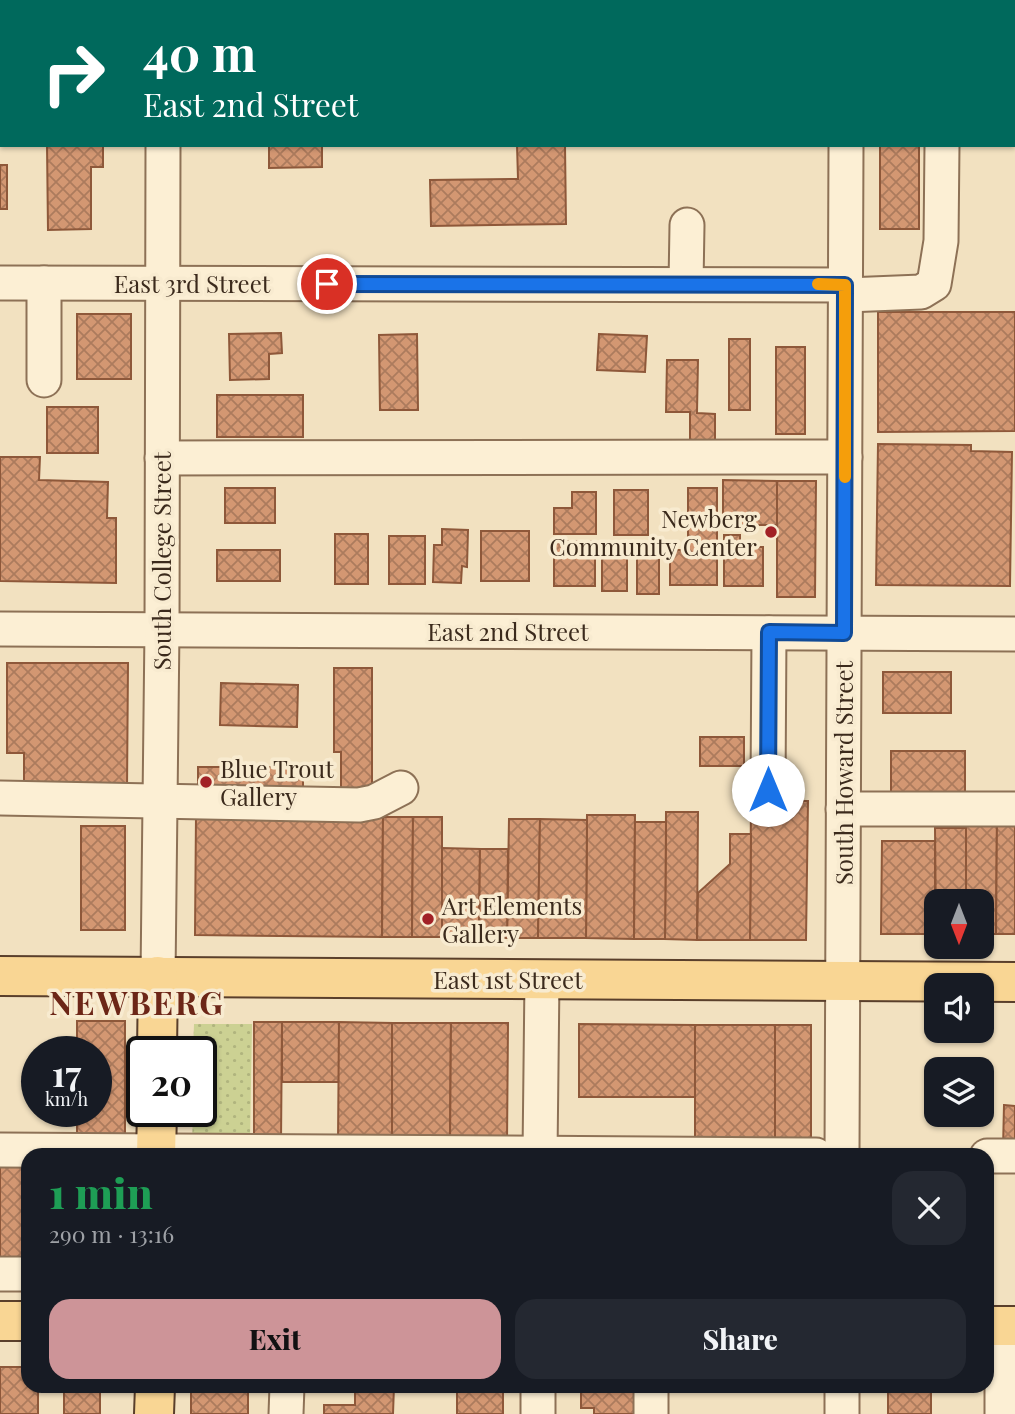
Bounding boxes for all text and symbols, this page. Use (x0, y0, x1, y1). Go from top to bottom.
text: 40 m (143, 19, 256, 84)
icon: right (28, 28, 119, 119)
text: East 2nd Street (143, 82, 358, 125)
pin (297, 254, 357, 314)
icon: arrive (308, 265, 346, 303)
street label: East 3rd Street (114, 267, 271, 299)
street label: South College Street (145, 451, 177, 670)
place label: Newberg Community Center (549, 502, 757, 562)
marker: Newberg Community Center (763, 524, 779, 540)
street label: East 2nd Street (427, 615, 589, 647)
street label: South Howard Street (827, 660, 859, 885)
place label: Blue Trout Gallery (220, 752, 334, 812)
position arrow (731, 753, 805, 827)
marker: Blue Trout Gallery (198, 774, 214, 790)
place label: Art Elements Gallery (441, 889, 582, 949)
north arrow (924, 889, 994, 959)
map controls (924, 889, 994, 1127)
marker: Art Elements Gallery (420, 911, 436, 927)
street label: East 1st Street (433, 963, 583, 995)
button: sound (924, 973, 994, 1043)
district label: NEWBERG (49, 980, 225, 1023)
speed limit sign: 20 (126, 1036, 217, 1127)
text: 17 (52, 1049, 81, 1096)
button: layers (924, 1057, 994, 1127)
text: km/h (45, 1087, 88, 1111)
text: 1 min (49, 1164, 153, 1220)
button: close (892, 1171, 966, 1245)
text: 290 m · 13:16 (49, 1218, 174, 1249)
button: Exit (49, 1299, 501, 1379)
button: Share (515, 1299, 966, 1379)

